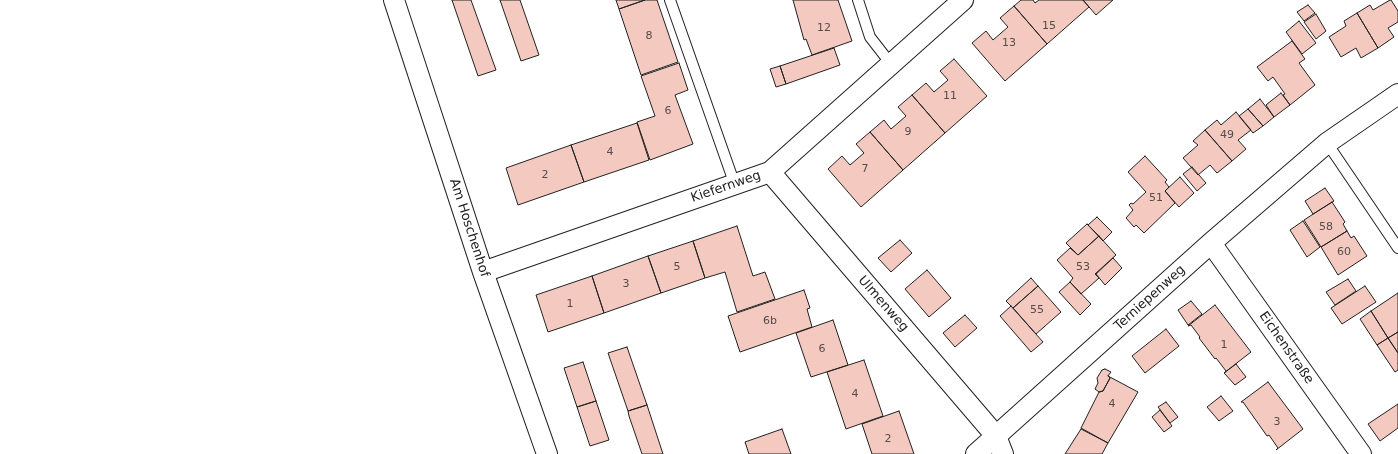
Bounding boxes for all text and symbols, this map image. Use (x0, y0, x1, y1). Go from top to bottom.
house number: 15 (1042, 19, 1056, 33)
house number: 12 (817, 21, 831, 35)
house number: 8 (646, 29, 652, 43)
house number: 13 (1002, 36, 1016, 50)
house number: 11 (943, 89, 957, 103)
house number: 6 (665, 104, 671, 118)
house number: 9 (905, 125, 911, 139)
house number: 49 (1220, 128, 1234, 142)
house number: 4 (607, 145, 613, 159)
house number: 7 (862, 162, 868, 176)
house number: 2 (542, 168, 548, 182)
street label: Kiefernweg (689, 168, 763, 206)
street label: Am Hoschenhof (446, 177, 492, 279)
house number: 51 (1149, 191, 1163, 205)
house number: 58 (1319, 220, 1333, 234)
house number: 60 (1337, 245, 1351, 259)
house number: 5 (674, 260, 680, 274)
house number: 53 (1076, 260, 1090, 274)
street label: Terniepenweg (1111, 262, 1189, 334)
street label: Ulmenweg (855, 273, 911, 335)
house number: 3 (623, 277, 629, 291)
house number: 1 (567, 297, 573, 311)
house number: 55 (1030, 303, 1044, 317)
street label: Eichenstraße (1255, 309, 1317, 387)
house number: 6b (763, 314, 777, 328)
house number: 1 (1221, 338, 1227, 352)
house number: 6 (819, 342, 825, 356)
house number: 4 (852, 387, 858, 401)
house number: 4 (1109, 397, 1115, 411)
house number: 3 (1274, 415, 1280, 429)
house number: 2 (885, 432, 891, 446)

